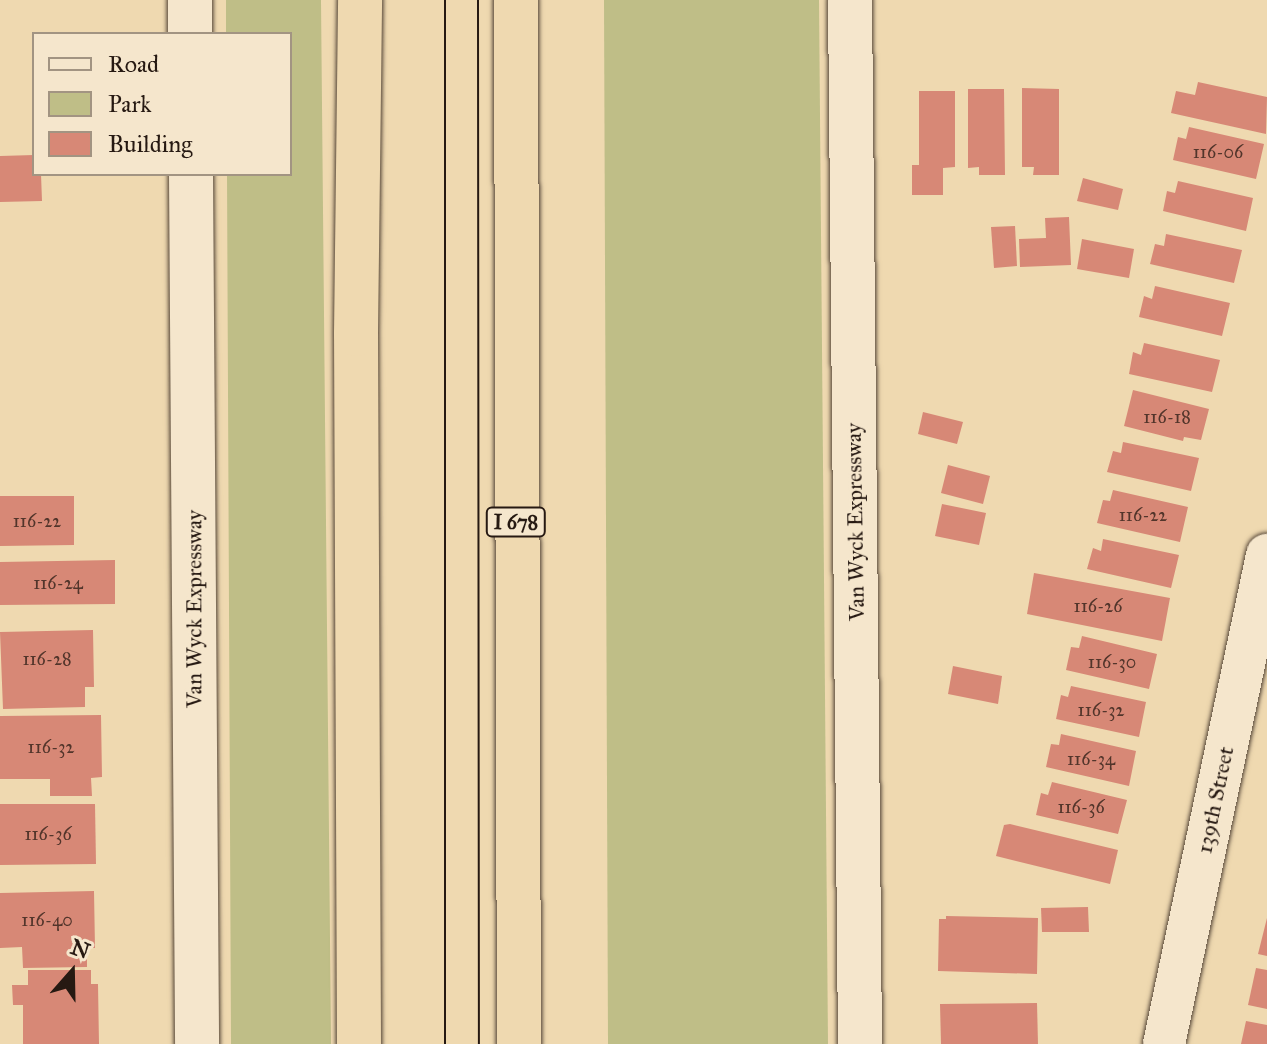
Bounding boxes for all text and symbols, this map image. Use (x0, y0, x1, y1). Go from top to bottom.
legend (32, 32, 292, 176)
text: Road (108, 49, 159, 79)
text: Park (108, 89, 151, 119)
text: Building (108, 129, 193, 159)
house number: 116-06 (1193, 141, 1243, 163)
house number: 116-18 (1143, 406, 1191, 428)
street label: Van Wyck Expressway (840, 423, 870, 621)
house number: 116-22 (1119, 504, 1167, 526)
road number: I 678 (484, 506, 548, 538)
house number: 116-22 (13, 510, 61, 532)
street label: Van Wyck Expressway (181, 510, 207, 708)
house number: 116-24 (33, 572, 83, 594)
house number: 116-26 (1074, 595, 1122, 617)
house number: 116-28 (22, 648, 72, 670)
house number: 116-30 (1088, 651, 1136, 673)
house number: 116-32 (1078, 699, 1124, 721)
house number: 116-32 (28, 736, 74, 758)
street label: 139th Street (1191, 744, 1239, 856)
house number: 116-34 (1067, 748, 1115, 770)
house number: 116-36 (1057, 796, 1105, 818)
house number: 116-36 (24, 823, 72, 845)
house number: 116-40 (21, 909, 73, 931)
north arrow (32, 932, 112, 1012)
text: N (67, 933, 94, 965)

